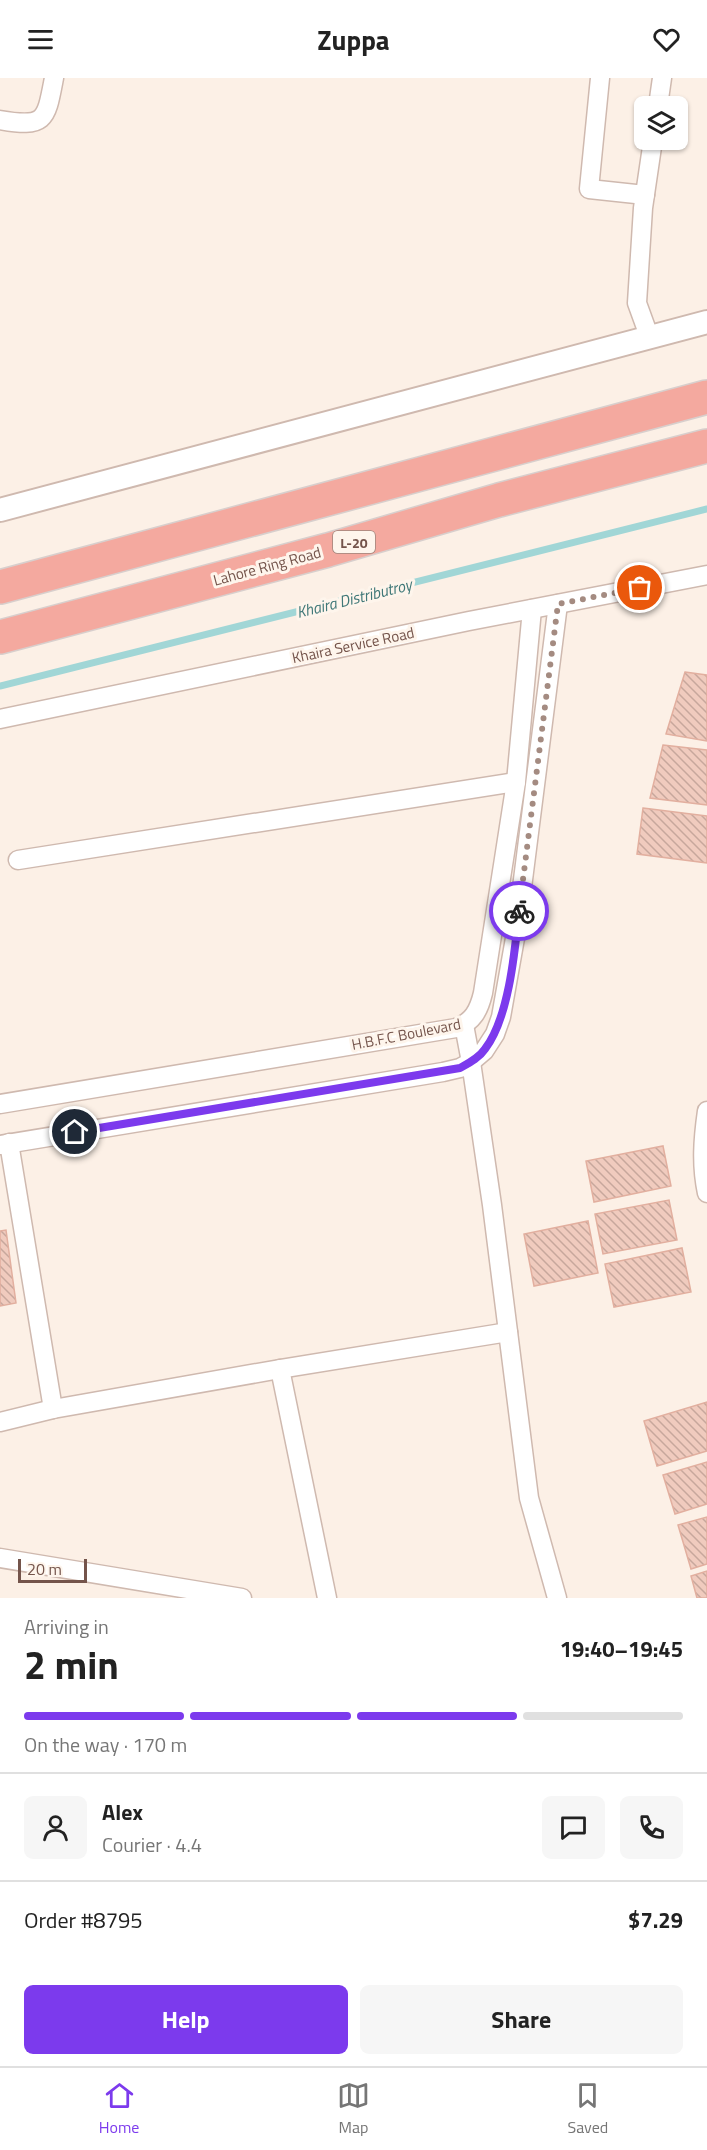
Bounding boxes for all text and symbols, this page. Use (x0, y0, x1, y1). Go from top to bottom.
text: Zuppa (317, 19, 390, 60)
icon: menu (24, 23, 57, 56)
icon: heart (650, 23, 683, 56)
map controls (634, 96, 688, 150)
button: layers (634, 96, 688, 150)
road number: L-20 (333, 531, 375, 553)
street label: Lahore Ring Road (211, 541, 323, 591)
pin (614, 562, 665, 613)
icon: bag (623, 571, 656, 604)
water label: Khaira Distributroy (294, 572, 416, 624)
street label: Khaira Service Road (290, 621, 416, 669)
courier (489, 881, 549, 941)
icon: bike (503, 895, 536, 928)
street label: H.B.F.C Boulevard (349, 1012, 463, 1056)
pin (49, 1106, 100, 1157)
icon: home (58, 1115, 91, 1148)
scale bar (18, 1556, 87, 1584)
text: 20 m (27, 1557, 62, 1581)
text: Arriving in (24, 1611, 109, 1642)
text: 19:40–19:45 (560, 1632, 683, 1666)
text: 2 min (24, 1635, 119, 1694)
text: On the way · 170 m (24, 1729, 187, 1760)
text: Alex (102, 1795, 143, 1829)
button: person (24, 1796, 87, 1859)
button: chat (542, 1796, 605, 1859)
button: phone (620, 1796, 683, 1859)
text: Courier · 4.4 (102, 1829, 202, 1860)
text: Order #8795 (24, 1903, 143, 1937)
text: $7.29 (628, 1903, 683, 1937)
button: Help (24, 1985, 348, 2054)
button: Share (360, 1985, 683, 2054)
tab: Home (99, 2079, 139, 2139)
tab: Map (337, 2079, 370, 2139)
tab: Saved (567, 2079, 608, 2139)

